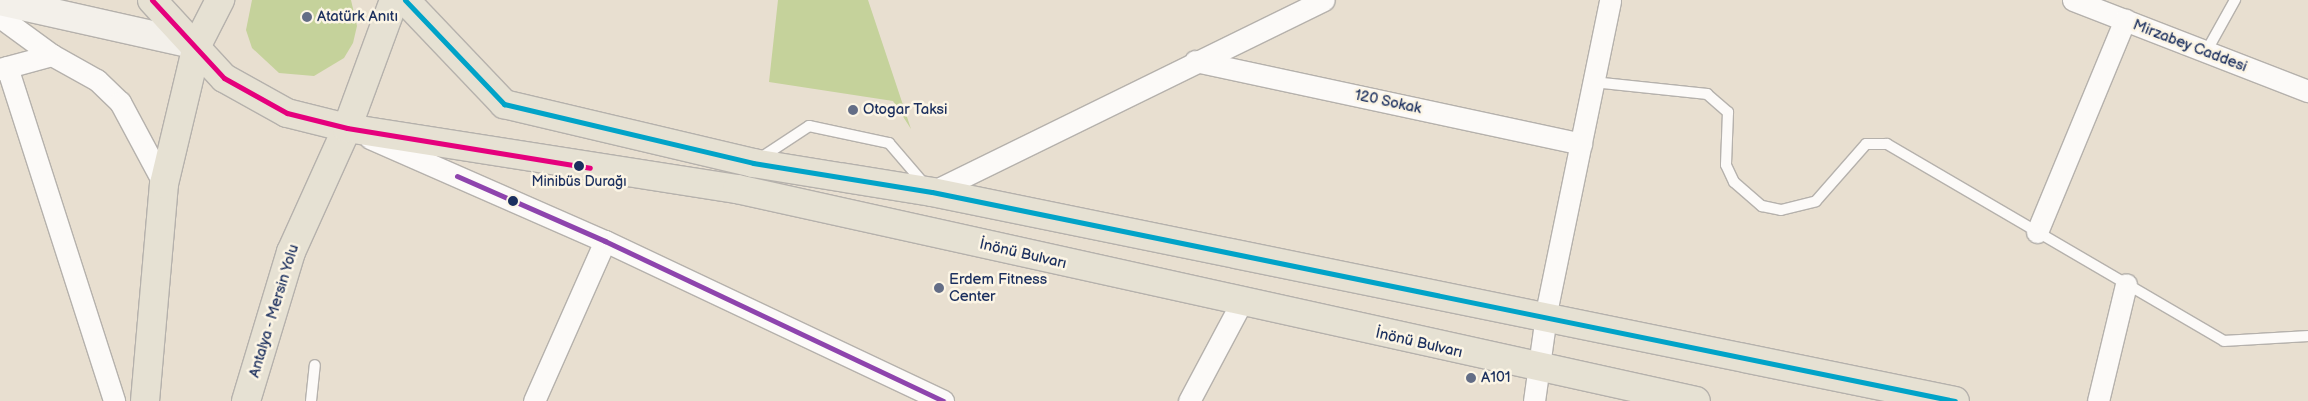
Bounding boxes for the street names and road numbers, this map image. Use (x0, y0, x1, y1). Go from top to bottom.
street label: Mirzabey Caddesi (2130, 16, 2250, 76)
street label: 120 Sokak (1353, 86, 1423, 118)
street label: İnönü Bulvarı (978, 235, 1068, 273)
street label: Antalya - Mersin Yolu (245, 241, 303, 381)
street label: İnönü Bulvarı (1374, 324, 1464, 362)

